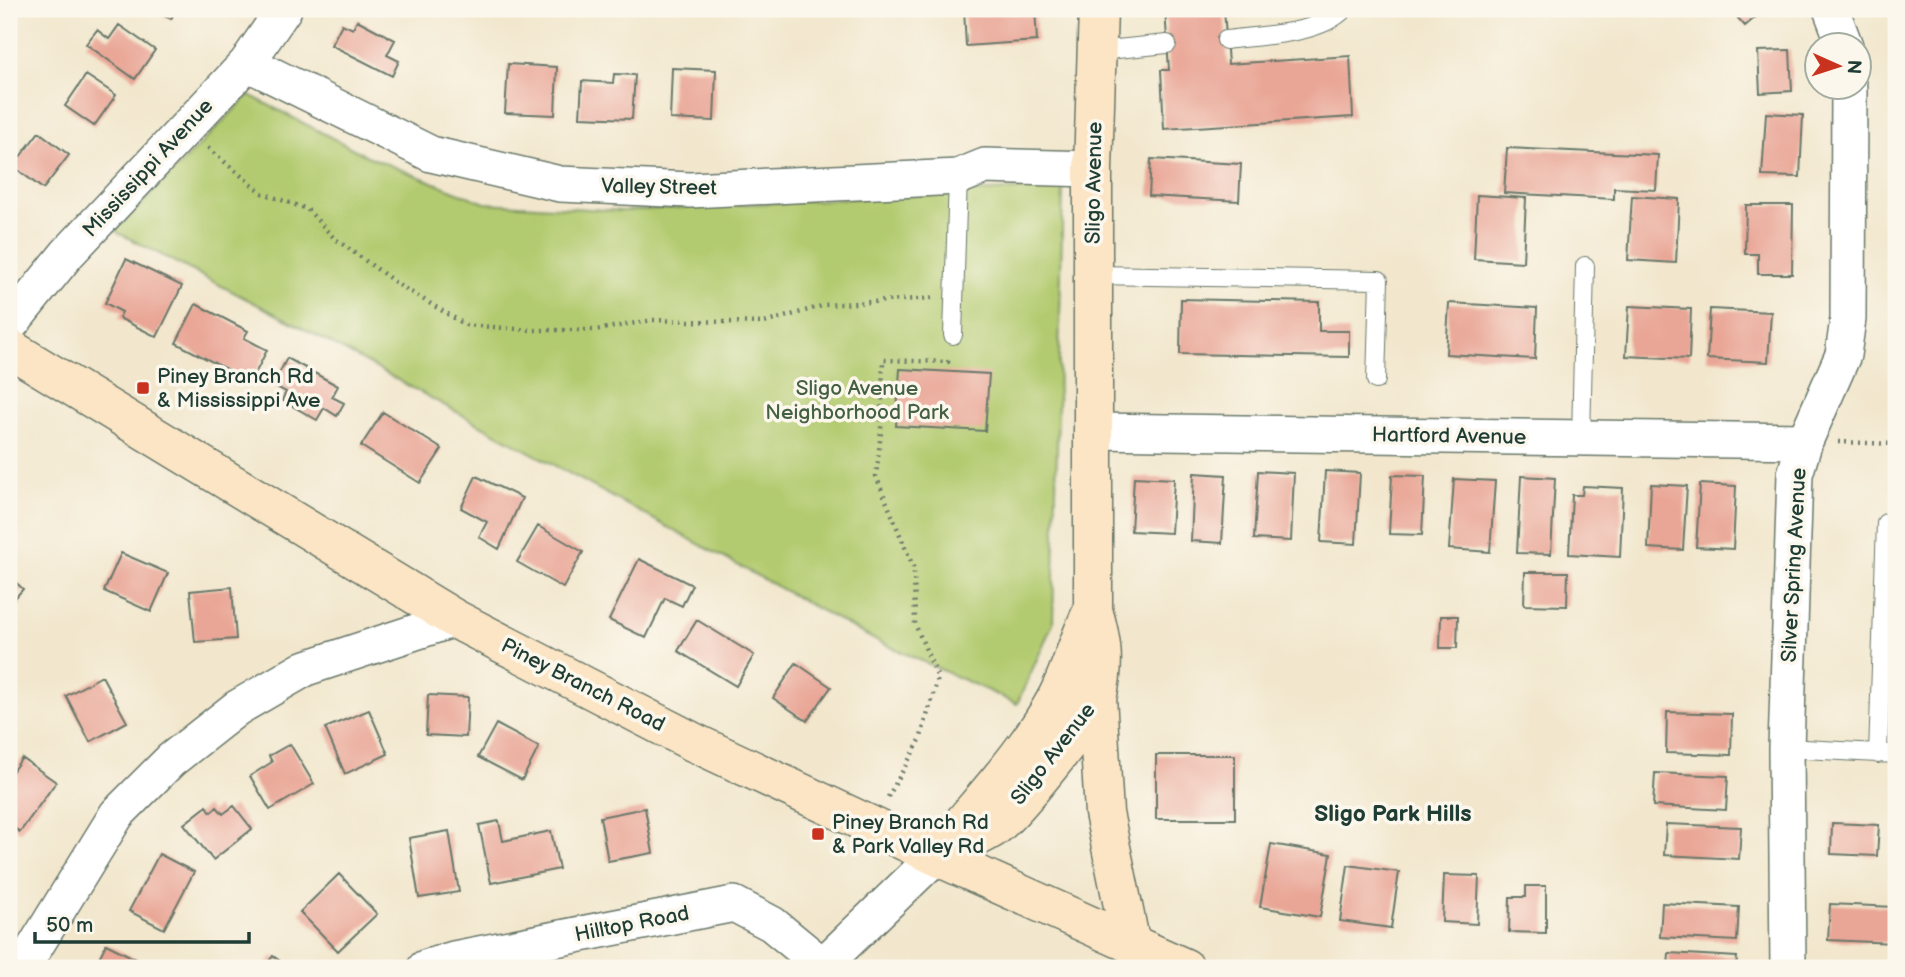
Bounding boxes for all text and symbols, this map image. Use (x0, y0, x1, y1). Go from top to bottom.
north arrow (1804, 32, 1874, 102)
text: N (1842, 59, 1865, 75)
street label: Mississippi Avenue (78, 94, 218, 242)
street label: Sligo Avenue (1080, 122, 1108, 244)
street label: Valley Street (601, 173, 718, 201)
place label: Piney Branch Rd & Mississippi Ave (157, 364, 321, 413)
park label: Sligo Avenue Neighborhood Park (765, 376, 950, 425)
marker: Piney Branch Rd & Mississippi Ave (135, 380, 151, 396)
street label: Hartford Avenue (1372, 422, 1526, 450)
street label: Silver Spring Avenue (1776, 467, 1812, 663)
street label: Piney Branch Road (497, 633, 669, 737)
street label: Sligo Avenue (1005, 698, 1101, 810)
district label: Sligo Park Hills (1314, 800, 1472, 828)
place label: Piney Branch Rd & Park Valley Rd (832, 810, 989, 859)
marker: Piney Branch Rd & Park Valley Rd (810, 826, 826, 842)
scale bar (35, 900, 248, 944)
street label: Hilltop Road (573, 901, 691, 947)
text: 50 m (46, 913, 93, 938)

